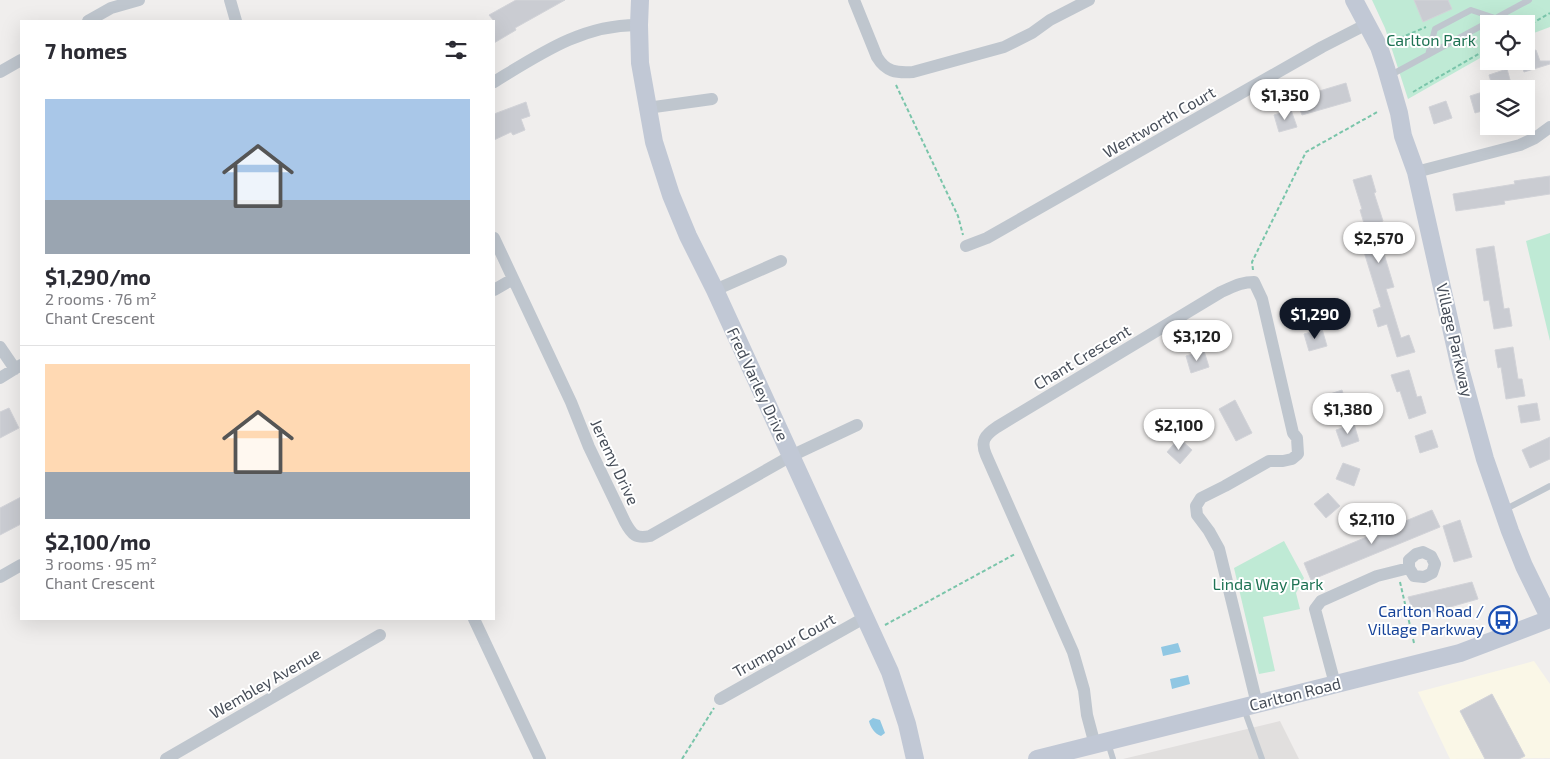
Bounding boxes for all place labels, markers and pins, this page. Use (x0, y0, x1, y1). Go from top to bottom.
pin: $1,350 (1244, 78, 1326, 121)
pin: $2,570 (1338, 222, 1420, 264)
pin: $1,290 (1274, 298, 1356, 340)
pin: $3,120 (1156, 320, 1238, 362)
pin: $1,380 (1307, 392, 1389, 435)
pin: $2,100 (1138, 408, 1220, 451)
pin: $2,110 (1331, 502, 1413, 545)
place label: Carlton Road / Village Parkway (1368, 601, 1485, 638)
bus stop icon: Carlton Road / Village Parkway (1488, 605, 1518, 635)

